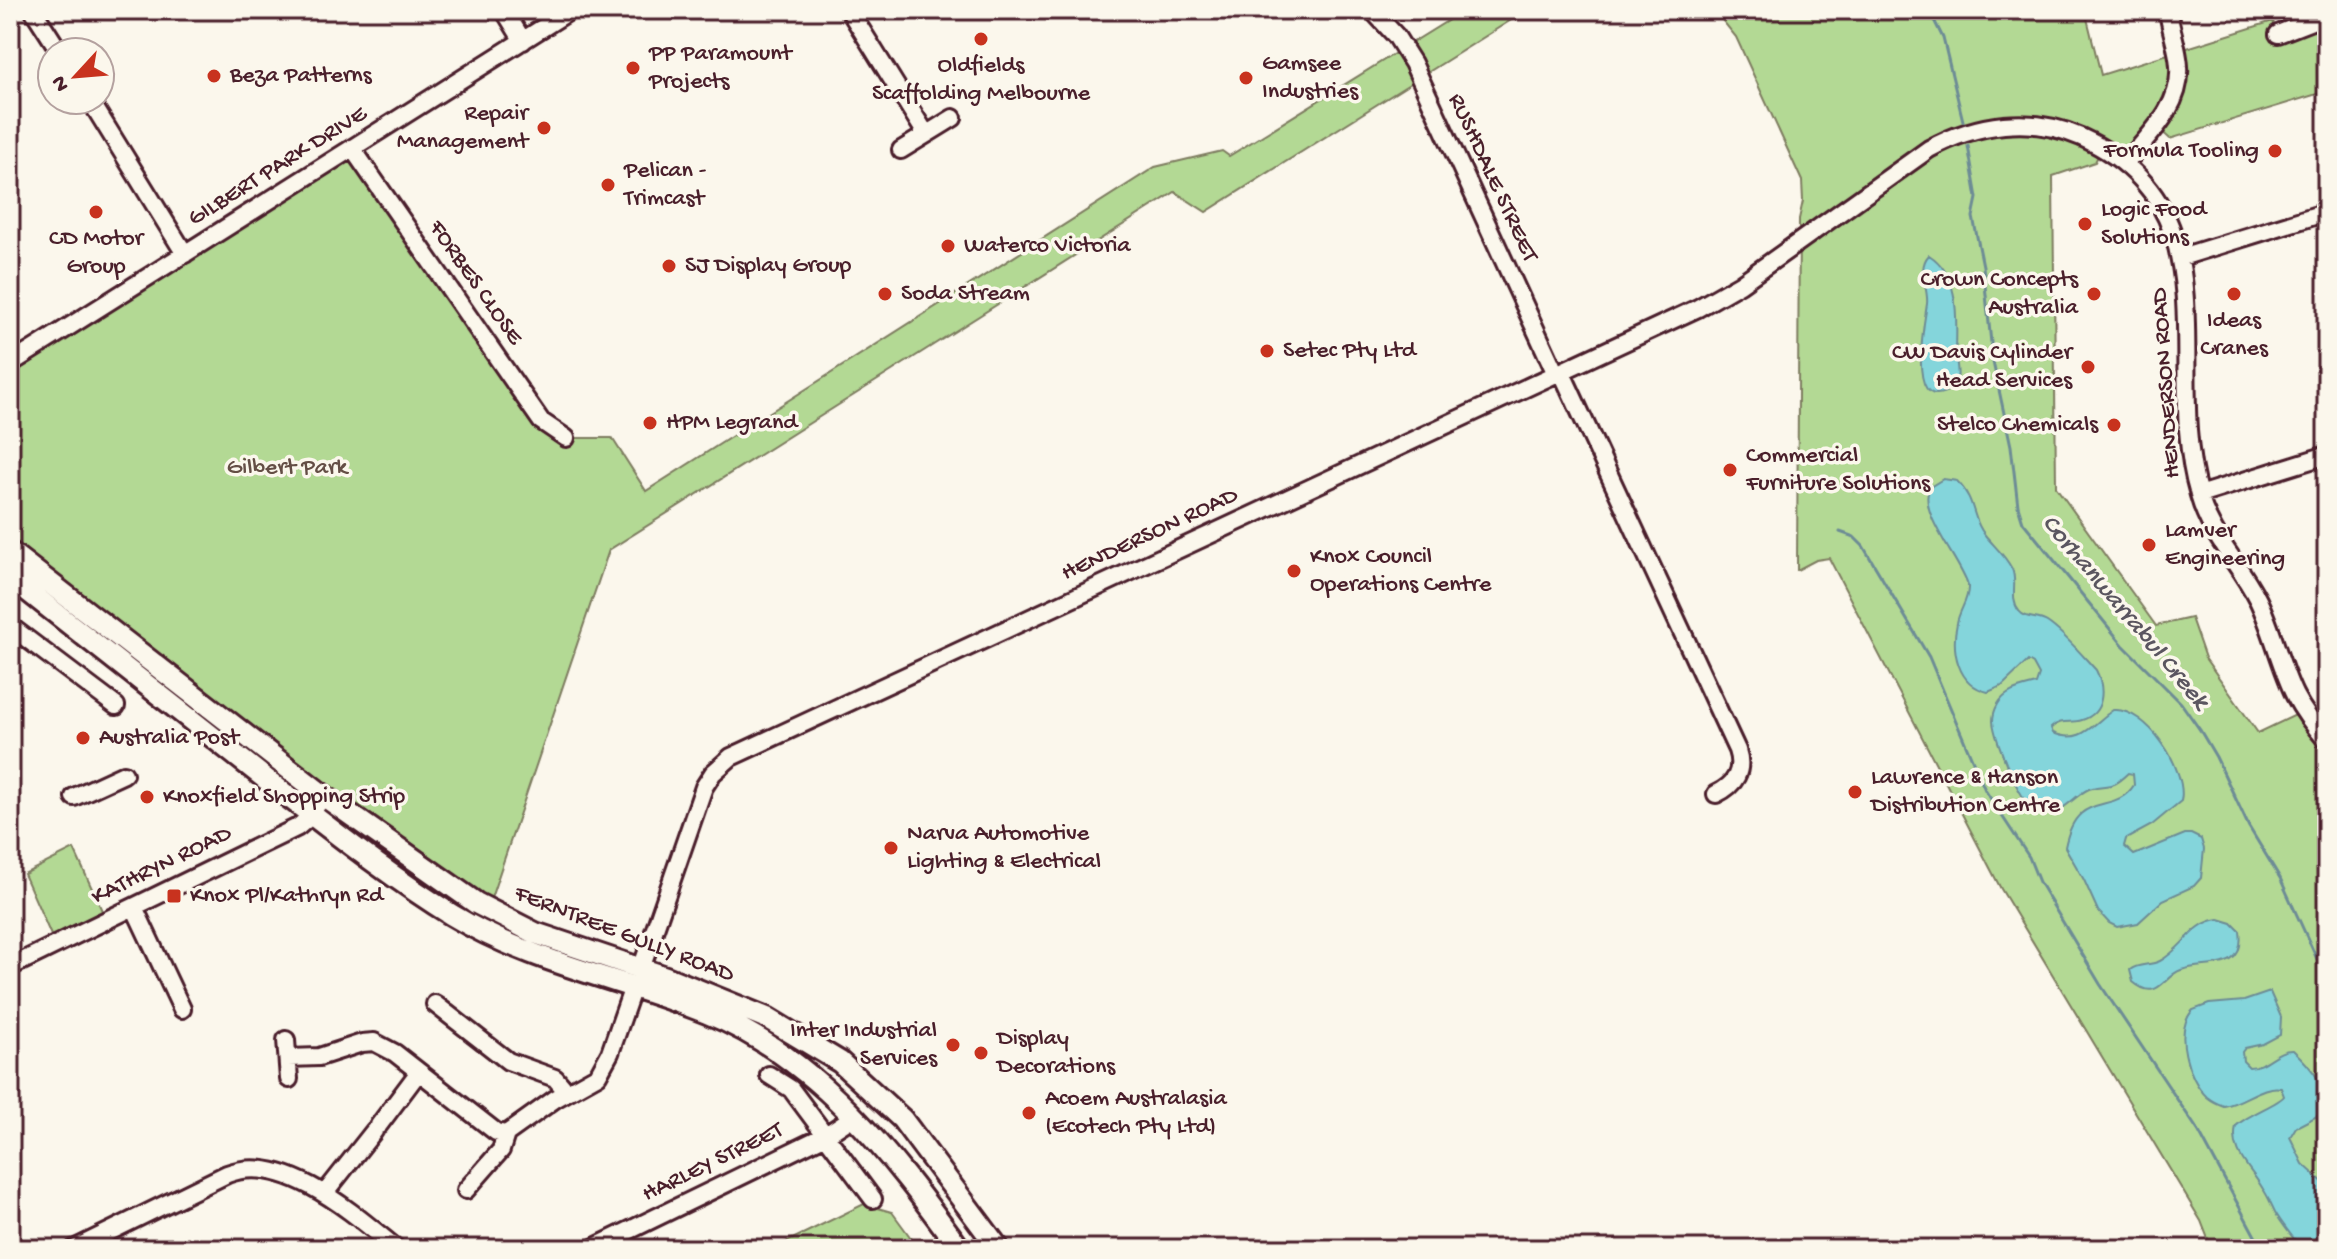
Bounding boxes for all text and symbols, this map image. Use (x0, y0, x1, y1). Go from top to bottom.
marker: Oldfields Scaffolding Melbourne (972, 30, 990, 48)
north arrow (36, 36, 116, 116)
place label: PP Paramount Projects (648, 40, 794, 97)
place label: Gamsee Industries (1262, 50, 1359, 107)
place label: Oldfields Scaffolding Melbourne (872, 52, 1091, 109)
marker: PP Paramount Projects (624, 59, 642, 77)
place label: Beza Patterns (229, 62, 373, 91)
marker: Beza Patterns (205, 67, 223, 85)
marker: Gamsee Industries (1237, 69, 1255, 87)
text: N (47, 71, 76, 95)
street label: RUSHDALE STREET (1440, 89, 1544, 268)
street label: GILBERT PARK DRIVE (183, 100, 374, 234)
place label: Repair Management (397, 100, 531, 157)
marker: Repair Management (535, 119, 553, 137)
place label: Formula Tooling (2102, 137, 2259, 166)
marker: Formula Tooling (2266, 142, 2284, 160)
place label: Pelican - Trimcast (622, 157, 707, 214)
marker: Pelican - Trimcast (599, 176, 617, 194)
place label: Logic Food Solutions (2101, 196, 2208, 253)
marker: CD Motor Group (87, 203, 105, 221)
street label: FORBES CLOSE (421, 214, 529, 352)
marker: Logic Food Solutions (2076, 215, 2094, 233)
place label: CD Motor Group (49, 225, 146, 282)
place label: Waterco Victoria (964, 232, 1131, 261)
marker: Waterco Victoria (939, 237, 957, 255)
place label: SJ Display Group (685, 252, 851, 281)
marker: SJ Display Group (660, 257, 678, 275)
place label: Crown Concepts Australia (1921, 266, 2079, 323)
place label: Soda Stream (901, 280, 1030, 309)
marker: Soda Stream (876, 285, 894, 303)
marker: Crown Concepts Australia (2085, 285, 2103, 303)
marker: Ideas Cranes (2225, 285, 2243, 303)
street label: HENDERSON ROAD (2146, 286, 2188, 479)
place label: Ideas Cranes (2200, 307, 2269, 364)
place label: Setec Pty Ltd (1283, 337, 1418, 366)
place label: CW Davis Cylinder Head Services (1892, 339, 2074, 396)
marker: Setec Pty Ltd (1258, 342, 1276, 360)
marker: CW Davis Cylinder Head Services (2079, 358, 2097, 376)
place label: HPM Legrand (666, 409, 799, 438)
place label: Stelco Chemicals (1937, 411, 2099, 440)
marker: HPM Legrand (641, 414, 659, 432)
marker: Stelco Chemicals (2105, 416, 2123, 434)
place label: Commercial Furniture Solutions (1745, 442, 1931, 499)
park label: Gilbert Park (227, 454, 350, 483)
marker: Commercial Furniture Solutions (1721, 461, 1739, 479)
street label: HENDERSON ROAD (1057, 481, 1243, 589)
water label: Corhanwarrabul Creek (2034, 509, 2216, 718)
place label: Lamver Engineering (2165, 517, 2285, 574)
marker: Lamver Engineering (2140, 536, 2158, 554)
place label: Knox Council Operations Centre (1310, 543, 1492, 600)
marker: Knox Council Operations Centre (1285, 562, 1303, 580)
place label: Australia Post (99, 724, 241, 753)
marker: Australia Post (74, 729, 92, 747)
place label: Lawrence & Hanson Distribution Centre (1869, 764, 2061, 821)
place label: Knoxfield Shopping Strip (163, 783, 405, 812)
marker: Lawrence & Hanson Distribution Centre (1846, 783, 1864, 801)
marker: Knoxfield Shopping Strip (138, 788, 156, 806)
street label: KATHRYN ROAD (87, 819, 237, 912)
place label: Narva Automotive Lighting & Electrical (907, 820, 1101, 877)
marker: Narva Automotive Lighting & Electrical (882, 839, 900, 857)
street label: FERNTREE GULLY ROAD (509, 879, 738, 990)
place label: Knox Pl/Kathryn Rd (190, 882, 385, 911)
marker: Knox Pl/Kathryn Rd (165, 887, 183, 905)
place label: Inter Industrial Services (790, 1017, 938, 1074)
place label: Display Decorations (995, 1025, 1116, 1082)
marker: Inter Industrial Services (944, 1036, 962, 1054)
marker: Display Decorations (972, 1044, 990, 1062)
place label: Acoem Australasia (Ecotech Pty Ltd) (1045, 1085, 1227, 1142)
marker: Acoem Australasia (Ecotech Pty Ltd) (1020, 1104, 1038, 1122)
street label: HARLEY STREET (638, 1116, 790, 1210)

